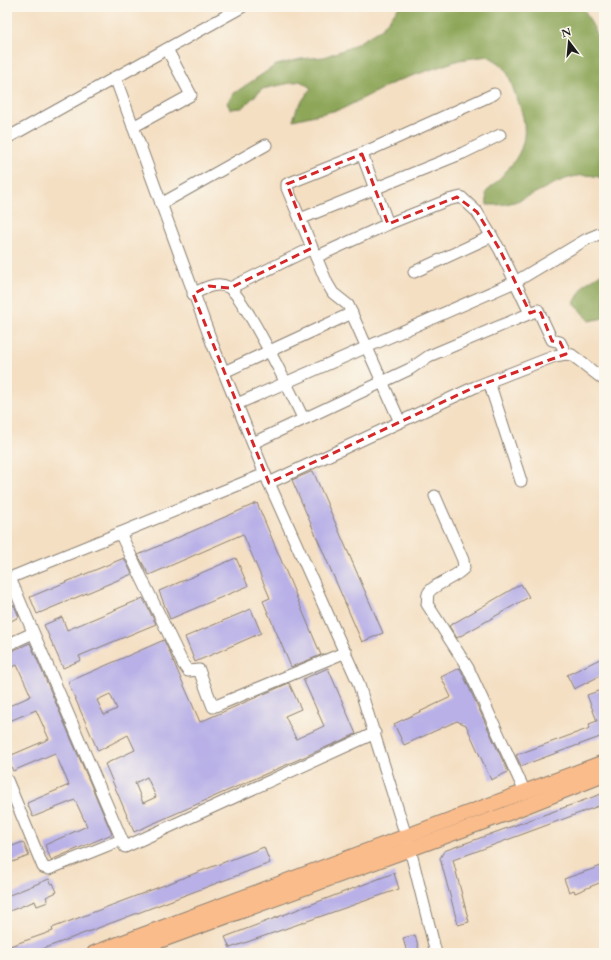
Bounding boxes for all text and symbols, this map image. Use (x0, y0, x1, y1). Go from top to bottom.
north arrow (549, 22, 589, 62)
text: N (560, 24, 573, 41)

